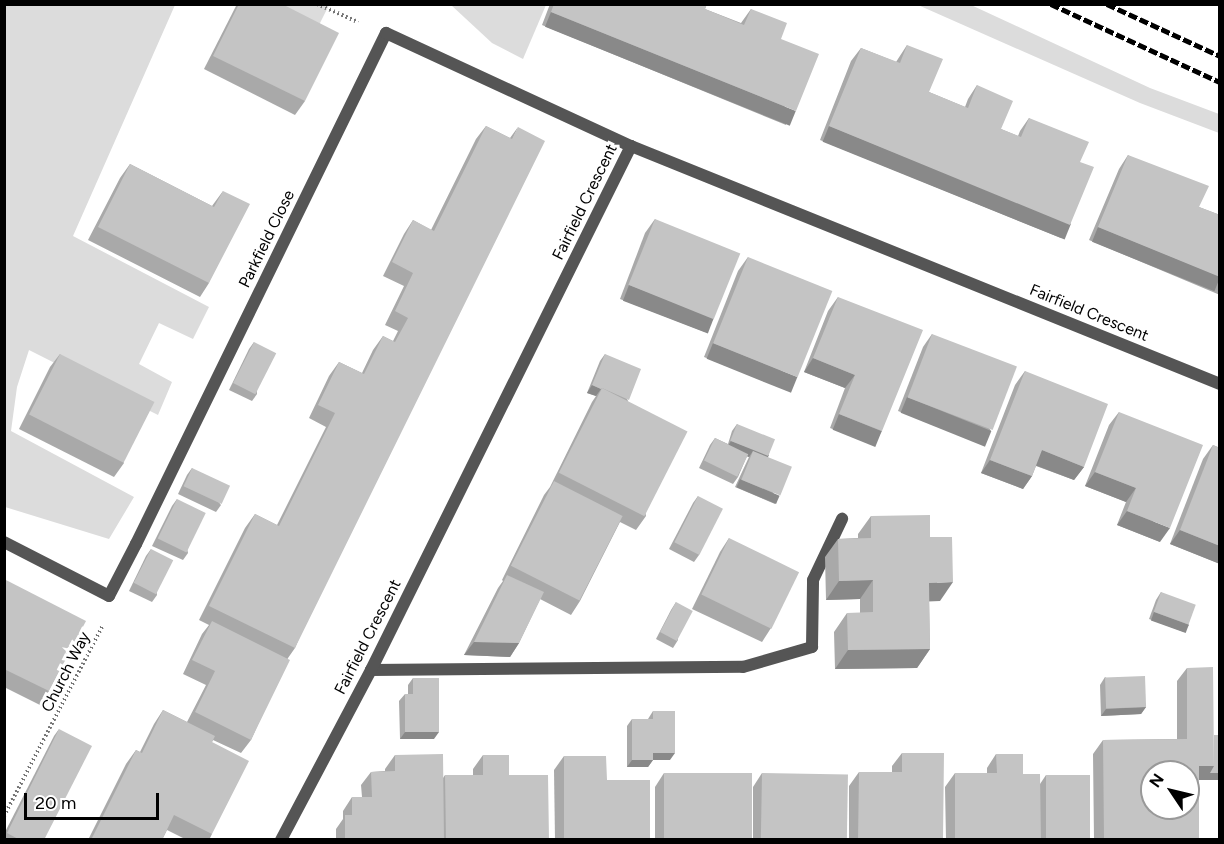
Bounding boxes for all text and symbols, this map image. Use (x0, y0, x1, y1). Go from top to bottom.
street label: Fairfield Crescent (549, 141, 621, 263)
street label: Parkfield Close (235, 187, 299, 291)
street label: Fairfield Crescent (1027, 280, 1151, 346)
street label: Fairfield Crescent (331, 576, 405, 698)
street label: Church Way (38, 629, 94, 715)
north arrow (1140, 760, 1200, 820)
text: N (1145, 770, 1168, 791)
scale bar (27, 781, 162, 819)
text: 20 m (35, 792, 76, 814)

